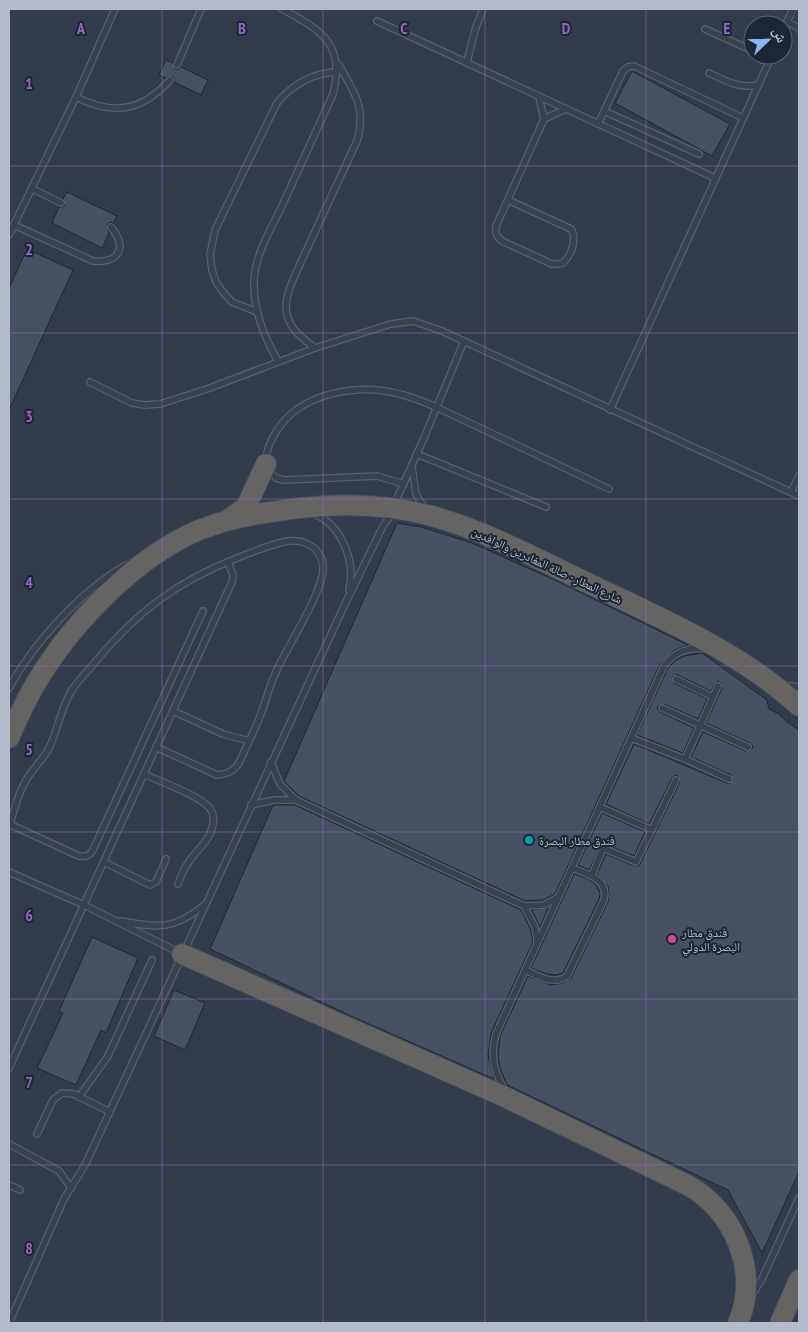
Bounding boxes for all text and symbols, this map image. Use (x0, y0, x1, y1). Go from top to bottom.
north arrow (743, 15, 793, 65)
text: A (76, 18, 86, 38)
text: B (238, 18, 246, 38)
text: C (400, 18, 408, 38)
text: D (562, 18, 571, 38)
text: E (724, 18, 731, 38)
text: ش (769, 25, 791, 45)
text: 1 (25, 73, 33, 93)
text: 2 (25, 239, 33, 259)
text: 3 (25, 406, 33, 426)
street label: شارع المطار - صالة المغادرين والوافدين (469, 523, 625, 608)
text: 4 (25, 572, 33, 592)
text: 5 (25, 739, 33, 759)
place label: فندق مطار البصرة (539, 833, 615, 848)
marker: فندق مطار البصرة (523, 834, 535, 846)
text: 6 (25, 905, 33, 925)
place label: فندق مطار البصرة الدولي (681, 925, 740, 957)
marker: فندق مطار البصرة الدولي (666, 933, 678, 945)
text: 7 (25, 1072, 33, 1092)
text: 8 (25, 1238, 33, 1258)

